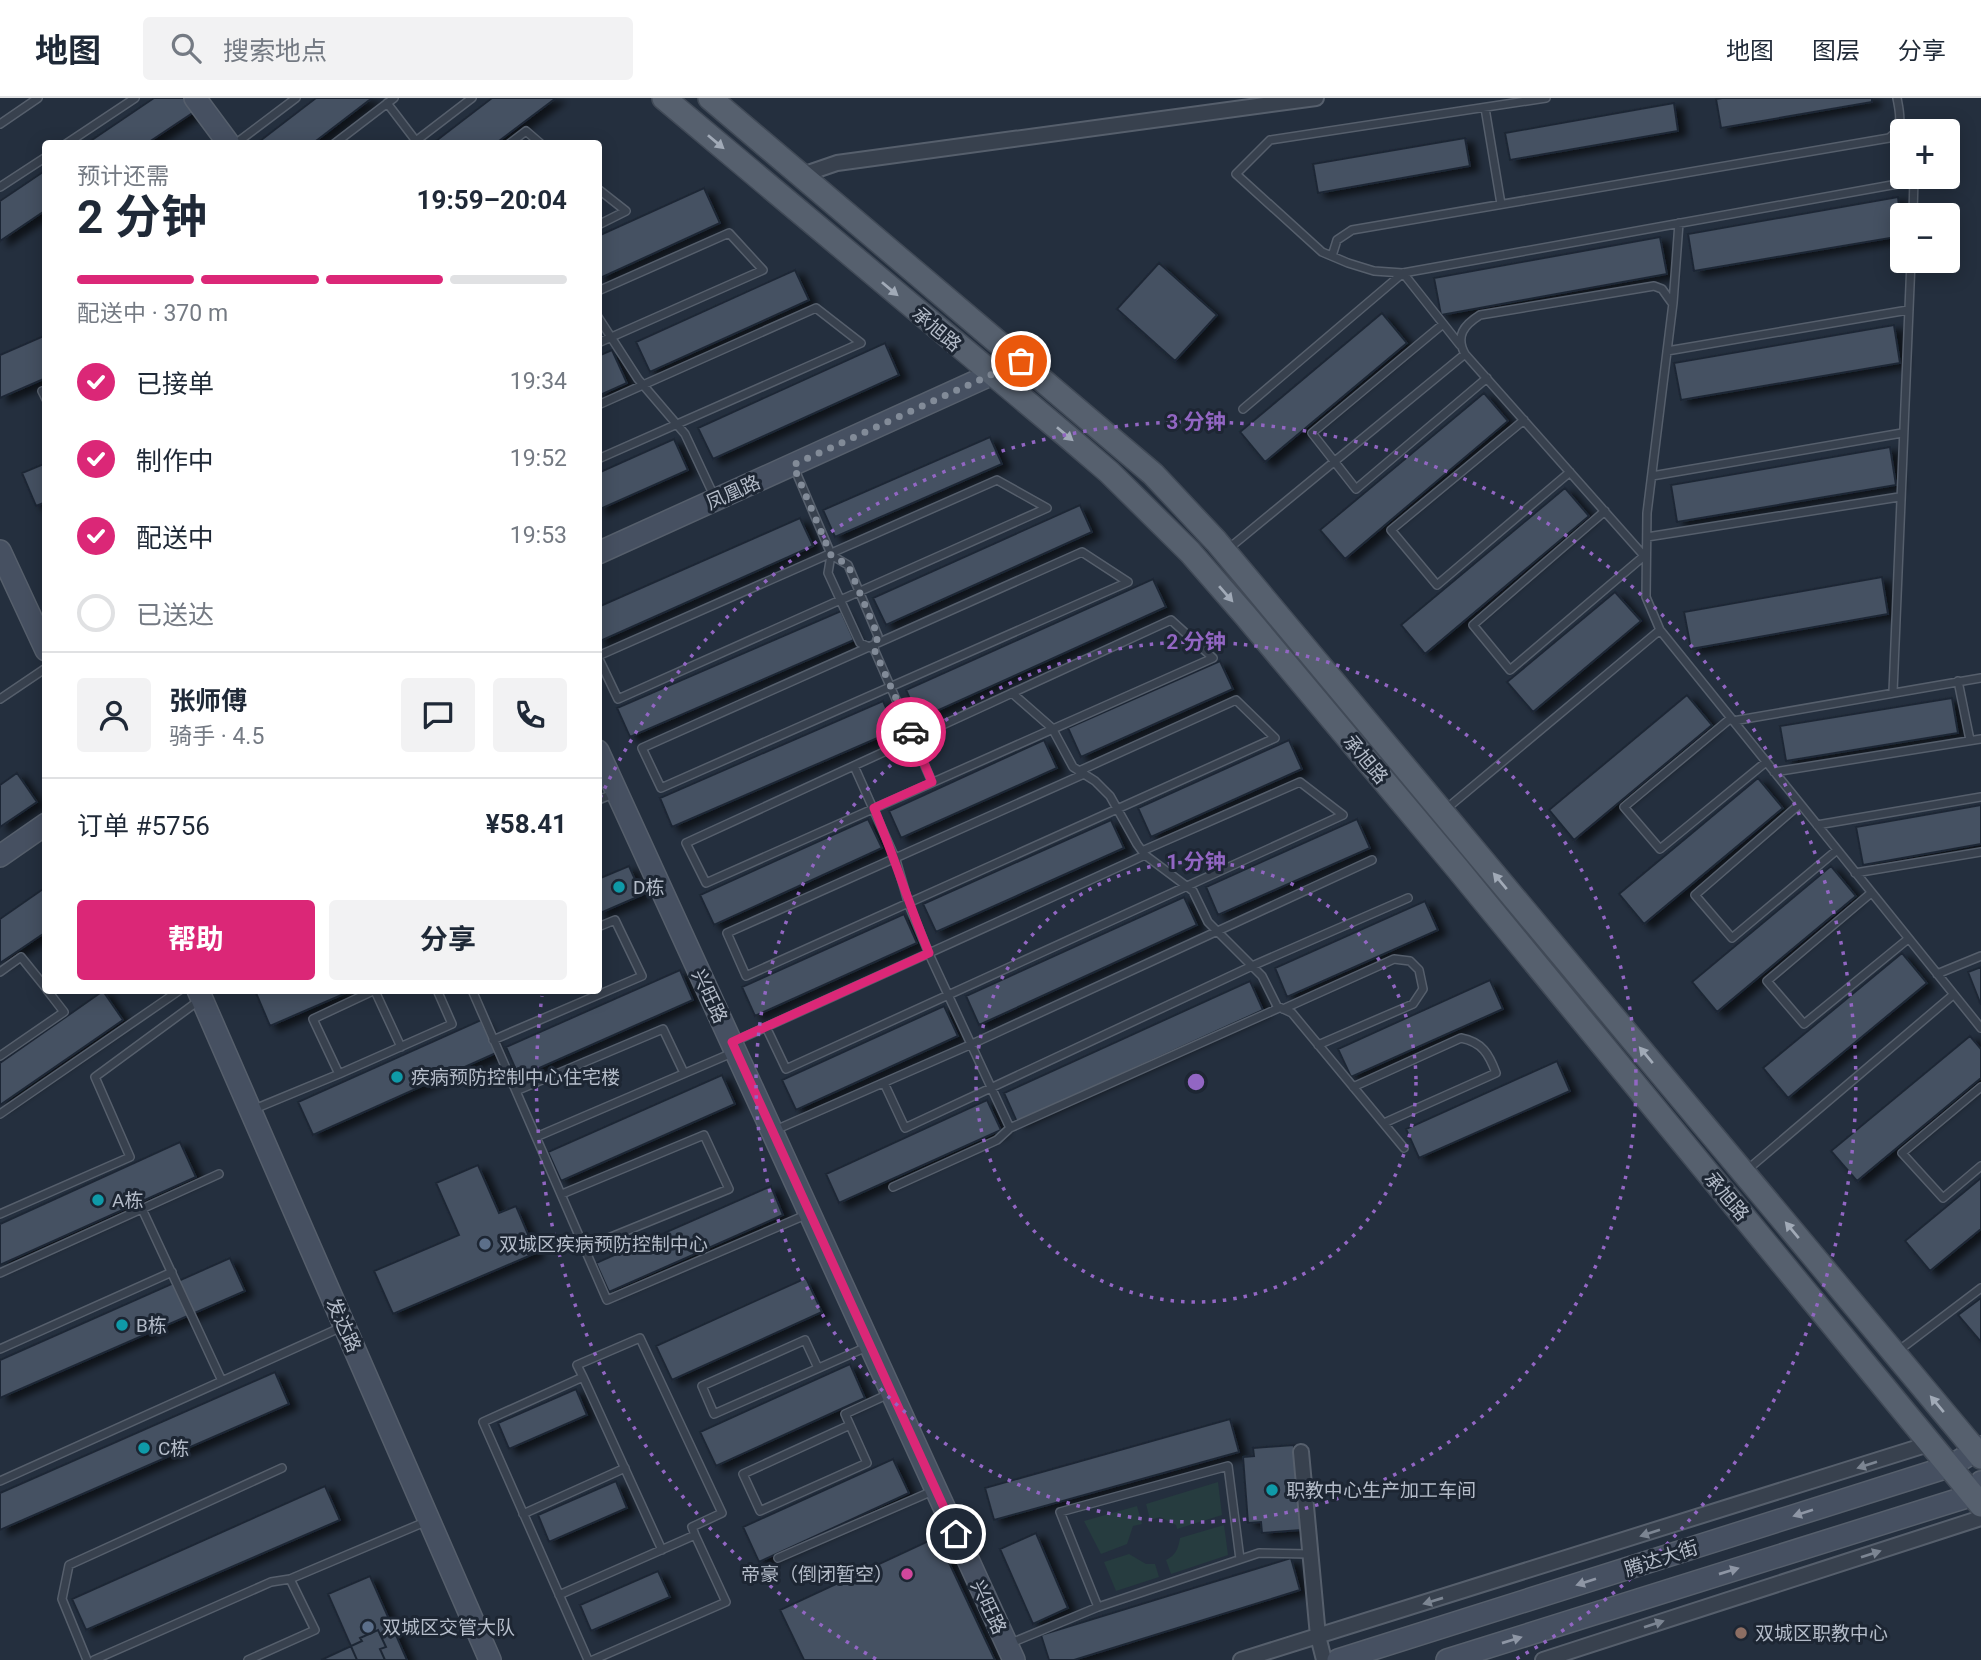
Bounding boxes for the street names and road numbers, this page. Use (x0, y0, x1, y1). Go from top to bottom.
street label: 承旭路 (907, 302, 966, 357)
street label: 凤凰路 (702, 470, 764, 515)
street label: 承旭路 (1338, 730, 1393, 789)
street label: 兴旺路 (687, 966, 732, 1027)
street label: 承旭路 (1699, 1167, 1754, 1226)
street label: 发达路 (321, 1294, 366, 1356)
street label: 腾达大街 (1621, 1536, 1701, 1581)
street label: 兴旺路 (966, 1577, 1011, 1638)

